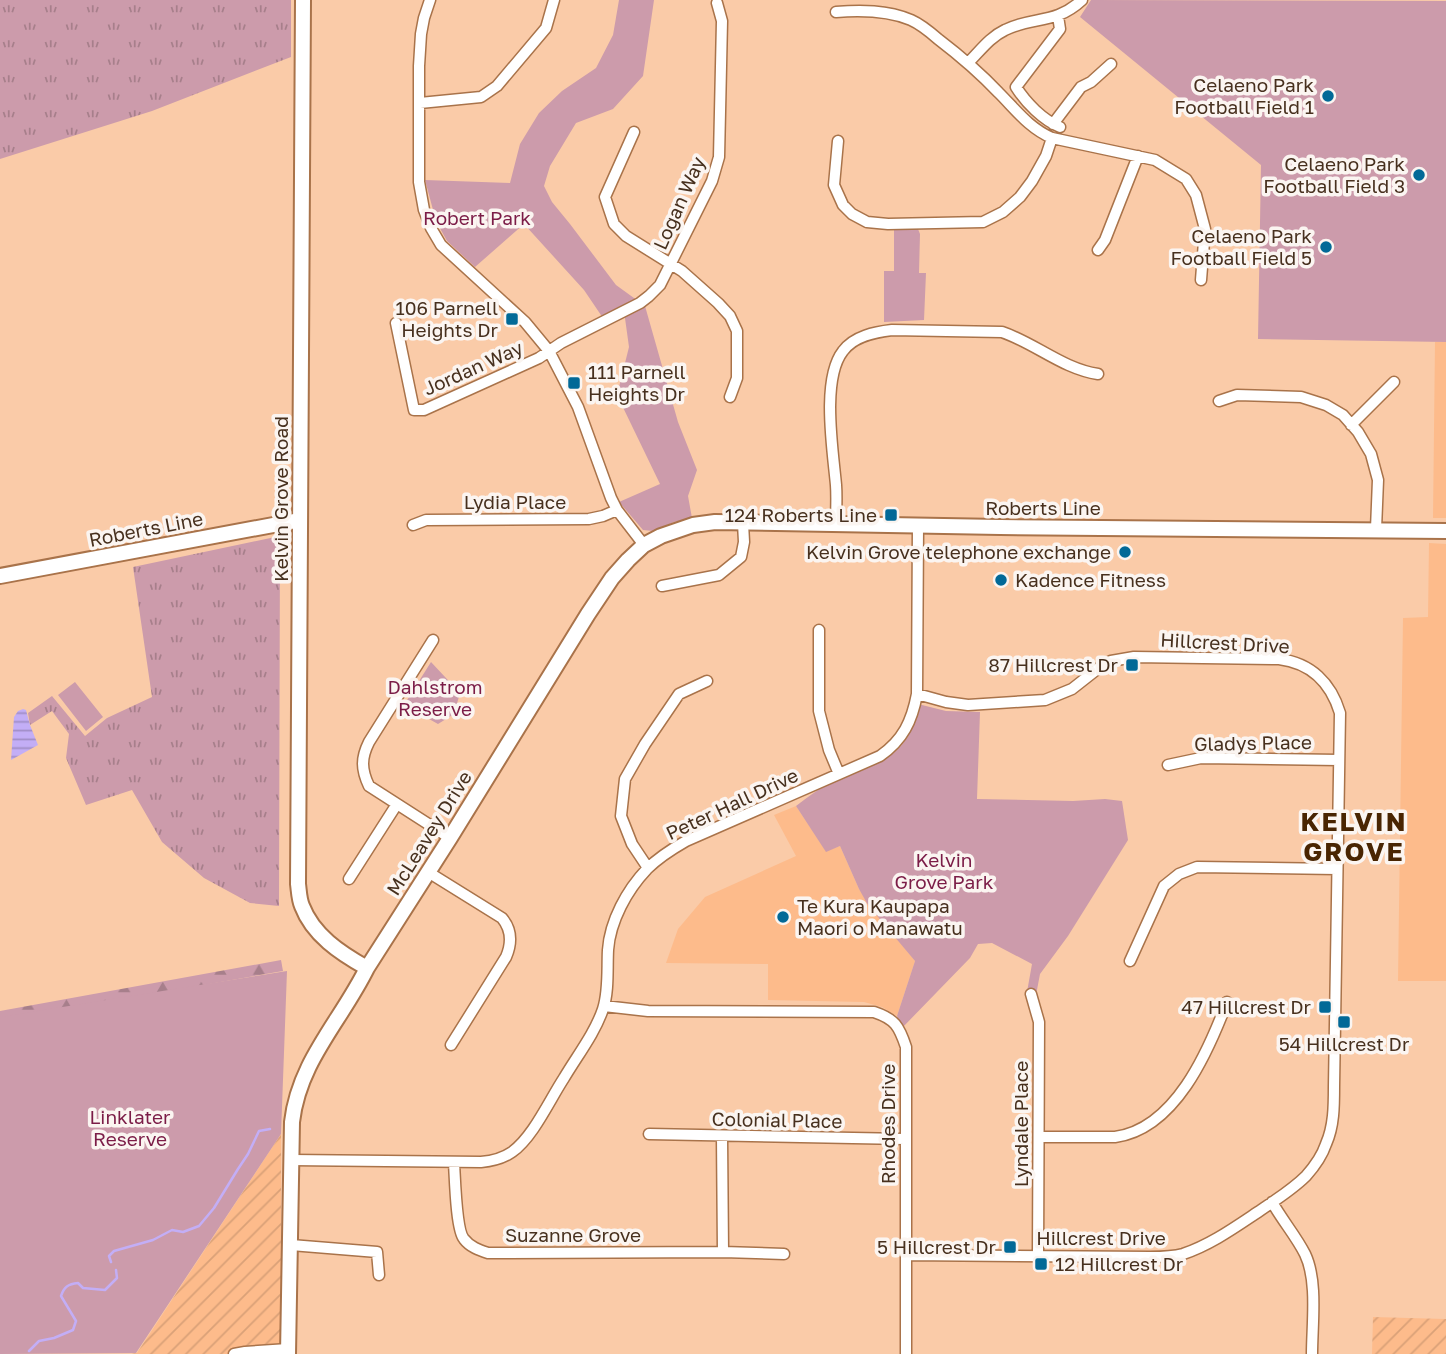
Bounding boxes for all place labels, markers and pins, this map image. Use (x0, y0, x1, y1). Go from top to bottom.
place label: Celaeno Park Football Field 1 (1174, 73, 1314, 118)
marker: Celaeno Park Football Field 1 (1320, 88, 1336, 104)
place label: Celaeno Park Football Field 3 (1263, 152, 1405, 197)
marker: Celaeno Park Football Field 3 (1411, 167, 1427, 183)
place label: Celaeno Park Football Field 5 (1170, 224, 1312, 269)
marker: Celaeno Park Football Field 5 (1318, 239, 1334, 255)
place label: 106 Parnell Heights Dr (395, 296, 499, 341)
marker: 106 Parnell Heights Dr (504, 311, 520, 327)
place label: 111 Parnell Heights Dr (588, 360, 686, 405)
marker: 111 Parnell Heights Dr (566, 375, 582, 391)
place label: 124 Roberts Line (725, 503, 877, 526)
marker: 124 Roberts Line (883, 507, 899, 523)
place label: Kelvin Grove telephone exchange (806, 540, 1111, 563)
marker: Kelvin Grove telephone exchange (1117, 544, 1133, 560)
place label: Kadence Fitness (1015, 568, 1166, 591)
marker: Kadence Fitness (993, 572, 1009, 588)
place label: 87 Hillcrest Dr (988, 653, 1119, 676)
marker: 87 Hillcrest Dr (1124, 657, 1140, 673)
place label: Te Kura Kaupapa Maori o Manawatu (797, 894, 963, 939)
marker: Te Kura Kaupapa Maori o Manawatu (775, 909, 791, 925)
place label: 47 Hillcrest Dr (1181, 995, 1312, 1018)
marker: 47 Hillcrest Dr (1317, 999, 1333, 1015)
marker: 54 Hillcrest Dr (1336, 1014, 1352, 1030)
place label: 54 Hillcrest Dr (1279, 1032, 1410, 1055)
place label: 5 Hillcrest Dr (877, 1235, 997, 1258)
marker: 5 Hillcrest Dr (1002, 1239, 1018, 1255)
place label: 12 Hillcrest Dr (1055, 1252, 1184, 1275)
marker: 12 Hillcrest Dr (1033, 1256, 1049, 1272)

